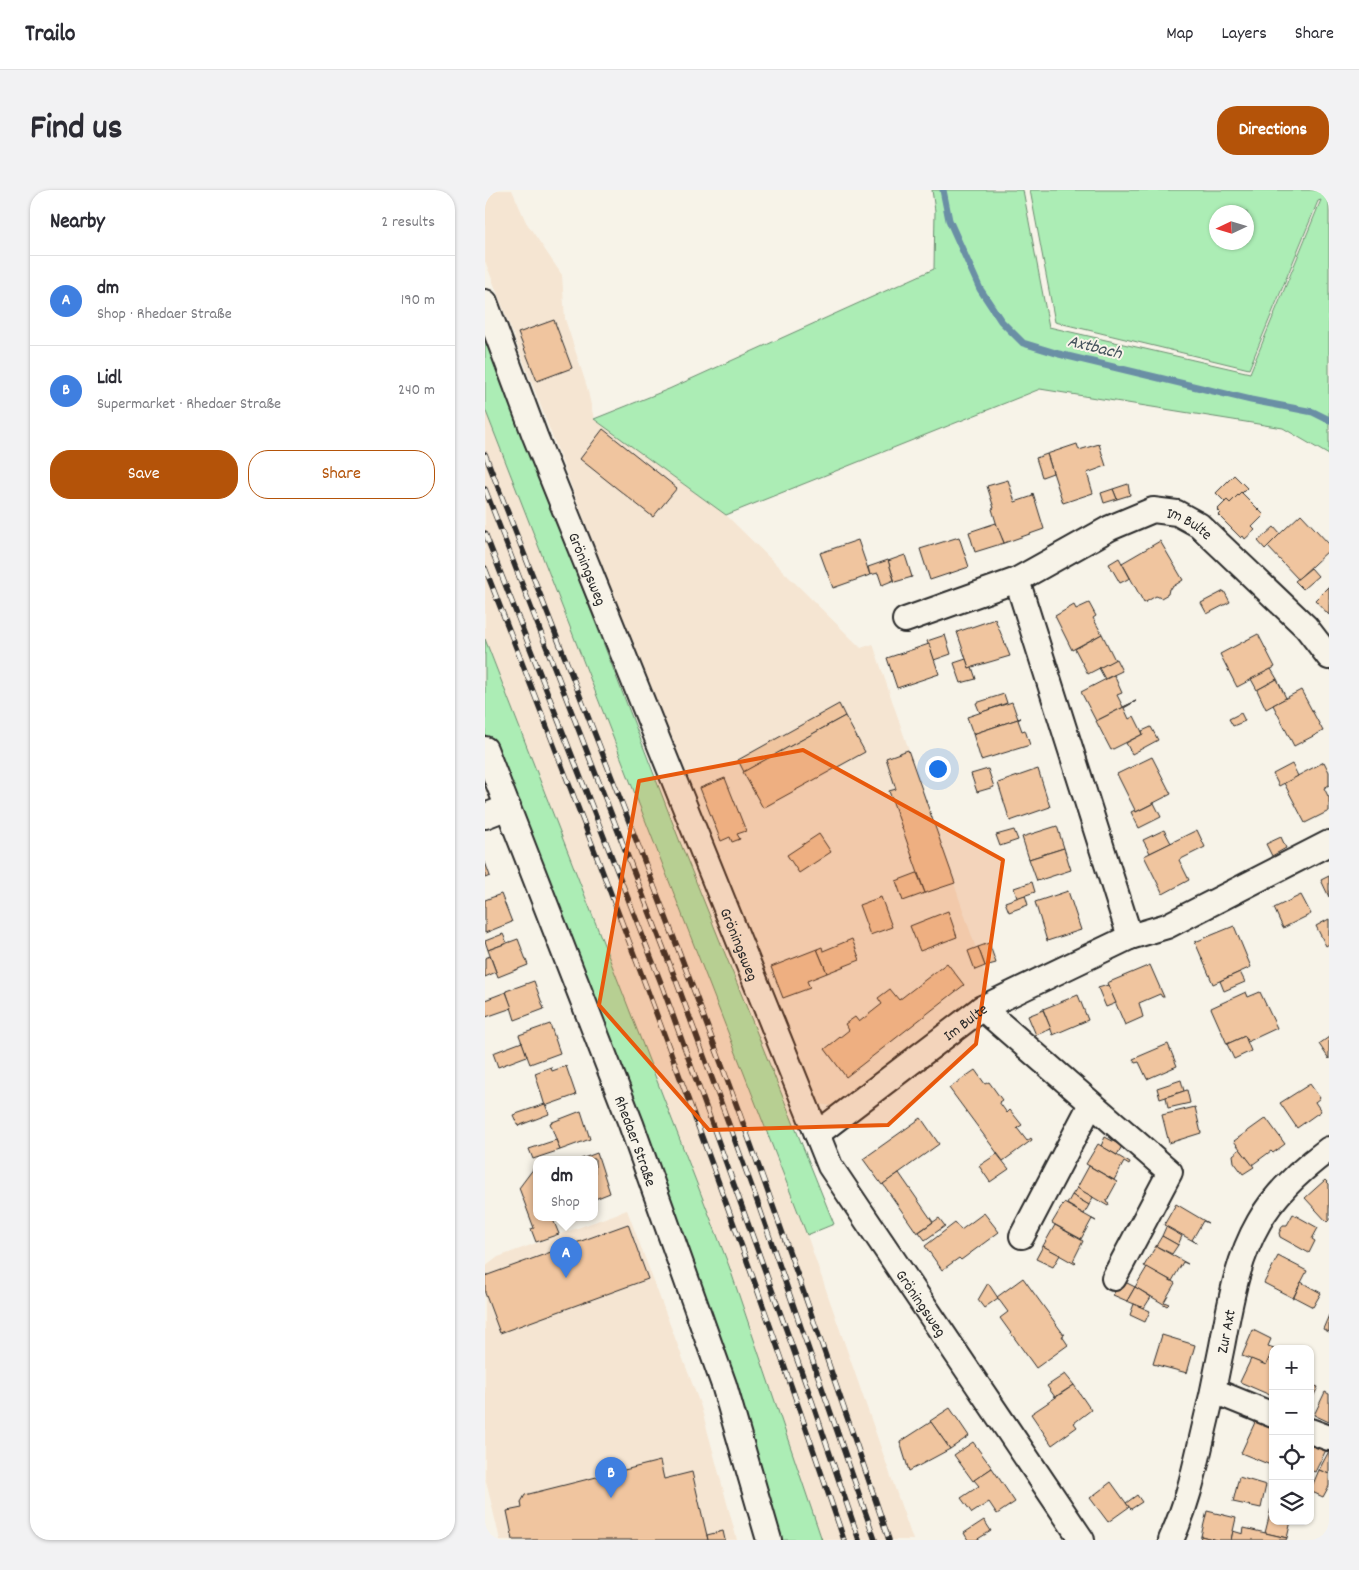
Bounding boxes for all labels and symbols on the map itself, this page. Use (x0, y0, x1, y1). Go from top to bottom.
north arrow (1209, 205, 1254, 250)
water label: Axtbach (1065, 330, 1125, 367)
street label: Im Bulte (1166, 503, 1217, 546)
street label: Gröningsweg (561, 529, 611, 610)
your location (925, 756, 951, 782)
street label: Gröningsweg (713, 905, 763, 985)
street label: Im Bulte (939, 998, 992, 1048)
street label: Rhedaer Straße (607, 1093, 661, 1190)
pin: A (550, 1237, 582, 1278)
street label: Gröningsweg (889, 1266, 951, 1342)
street label: Zur Axt (1212, 1308, 1243, 1356)
pin: B (595, 1457, 627, 1498)

